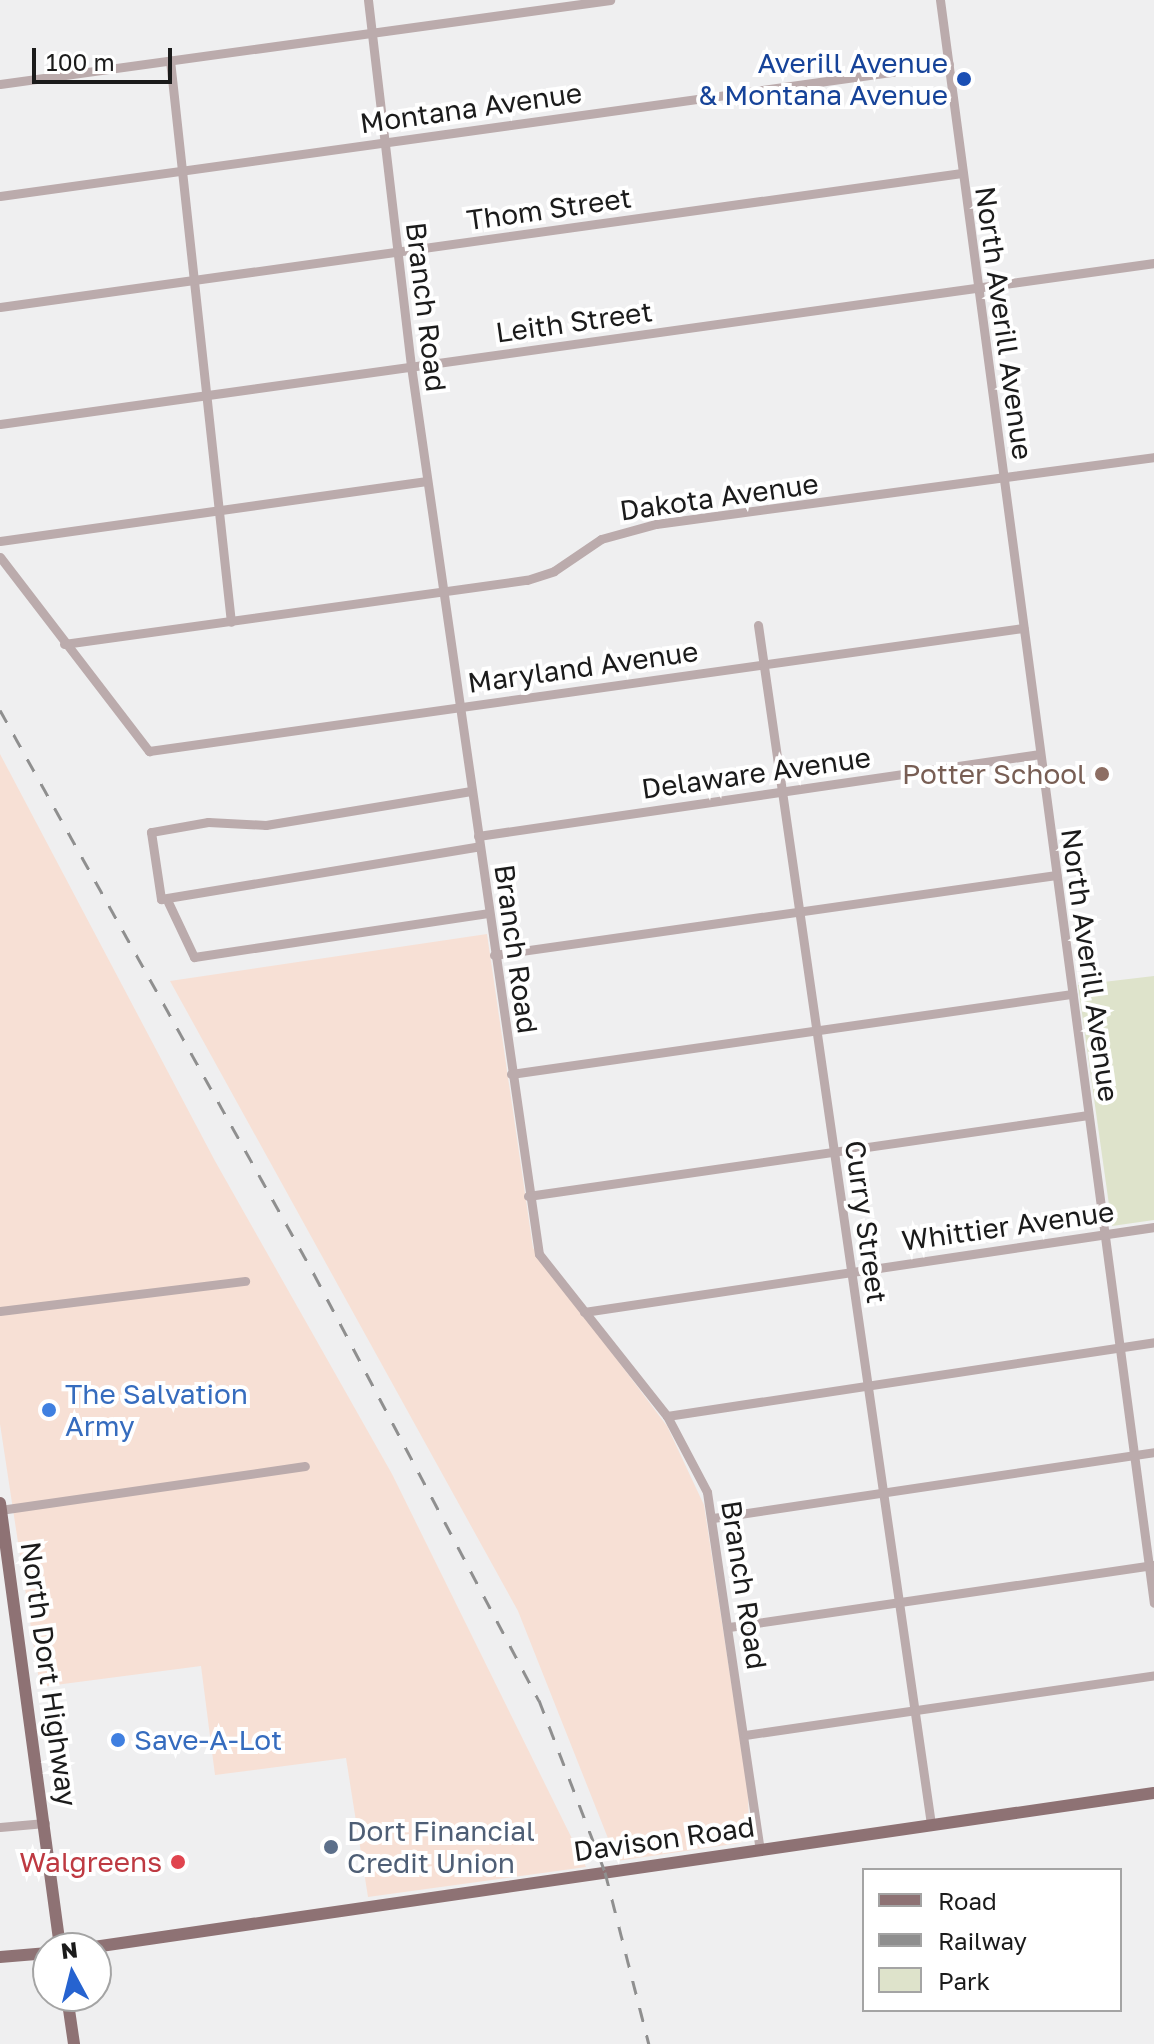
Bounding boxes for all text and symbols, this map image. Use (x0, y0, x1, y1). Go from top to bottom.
scale bar (36, 32, 176, 82)
place label: Averill Avenue & Montana Avenue (699, 46, 948, 112)
text: 100 m (46, 47, 115, 76)
marker: Averill Avenue & Montana Avenue (955, 70, 973, 88)
street label: Montana Avenue (358, 76, 584, 140)
street label: Thom Street (464, 181, 634, 237)
street label: North Averill Avenue (968, 184, 1040, 462)
street label: Branch Road (399, 220, 453, 394)
street label: Leith Street (494, 294, 654, 350)
street label: Dakota Avenue (617, 466, 821, 528)
street label: Maryland Avenue (466, 634, 700, 700)
street label: Delaware Avenue (639, 740, 873, 806)
place label: Potter School (902, 757, 1086, 791)
marker: Potter School (1093, 765, 1111, 783)
street label: North Averill Avenue (1054, 826, 1126, 1104)
street label: Branch Road (487, 862, 545, 1036)
street label: Curry Street (838, 1138, 894, 1306)
street label: Whittier Avenue (900, 1194, 1116, 1258)
place label: The Salvation Army (65, 1377, 248, 1443)
marker: The Salvation Army (40, 1401, 58, 1419)
street label: Branch Road (714, 1498, 774, 1672)
street label: North Dort Highway (14, 1539, 84, 1809)
place label: Save-A-Lot (134, 1723, 282, 1757)
marker: Save-A-Lot (109, 1731, 127, 1749)
street label: Davison Road (571, 1810, 757, 1868)
place label: Dort Financial Credit Union (347, 1814, 535, 1880)
marker: Dort Financial Credit Union (322, 1838, 340, 1856)
place label: Walgreens (19, 1845, 162, 1879)
marker: Walgreens (169, 1853, 187, 1871)
legend (862, 1868, 1122, 2012)
text: Road (938, 1886, 997, 1915)
text: Railway (938, 1926, 1027, 1955)
north arrow (32, 1932, 112, 2012)
text: N (59, 1935, 79, 1964)
text: Park (938, 1966, 990, 1995)

